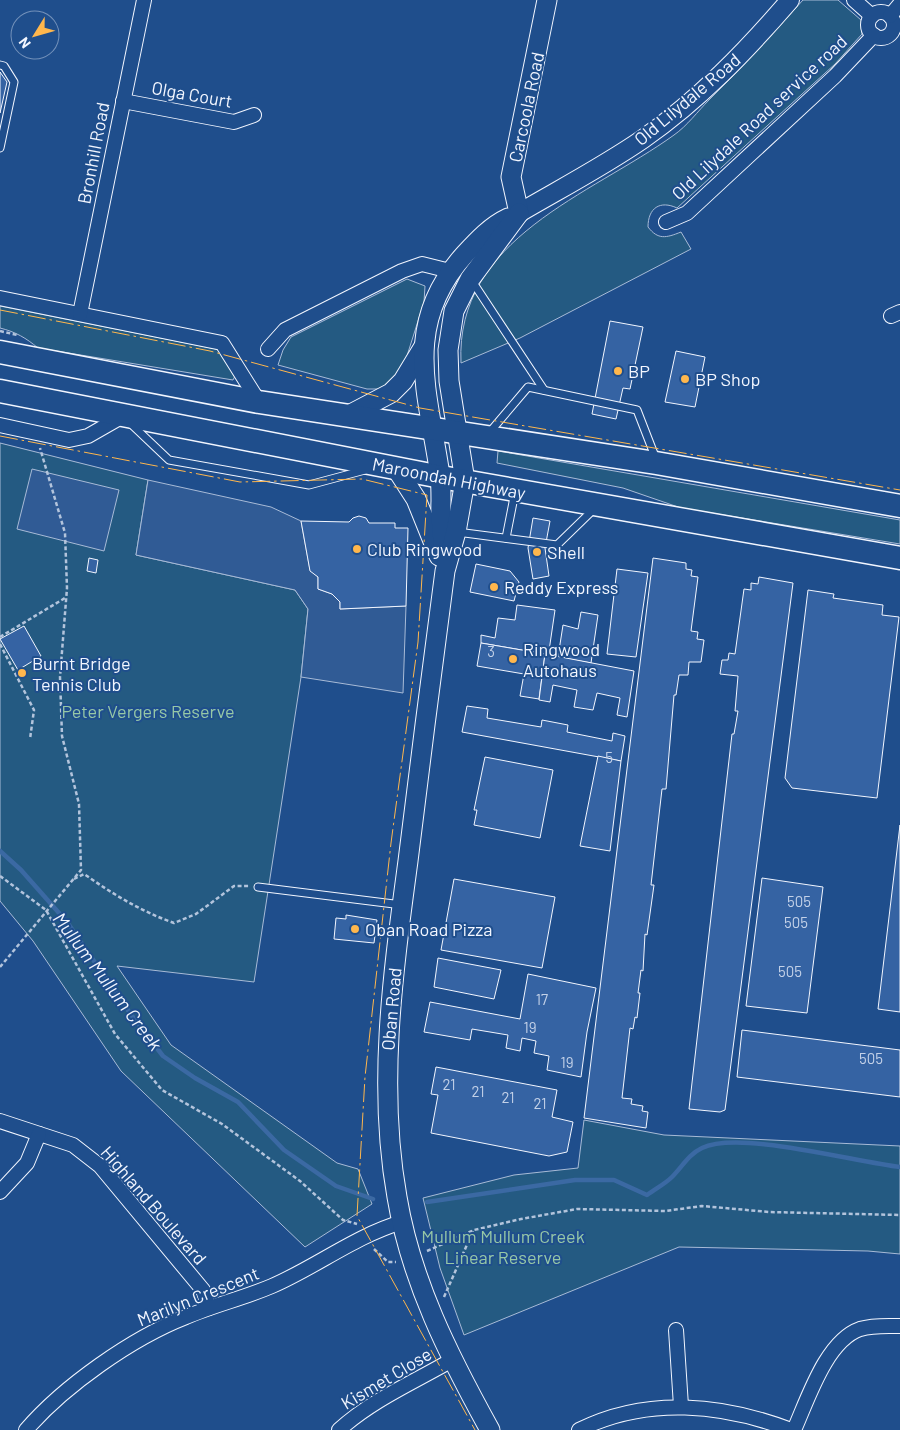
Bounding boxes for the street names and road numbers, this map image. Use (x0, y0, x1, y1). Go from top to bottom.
street label: Old Lilydale Road service road (667, 30, 851, 204)
street label: Old Lilydale Road (629, 48, 745, 150)
street label: Carcoola Road (504, 50, 548, 164)
street label: Olga Court (150, 76, 234, 112)
street label: Bronhill Road (72, 100, 114, 206)
street label: Maroondah Highway (370, 452, 528, 504)
street label: Oban Road (376, 967, 406, 1051)
street label: Highland Boulevard (96, 1141, 212, 1269)
street label: Marilyn Crescent (134, 1262, 262, 1330)
street label: Kismet Close (337, 1342, 435, 1414)

